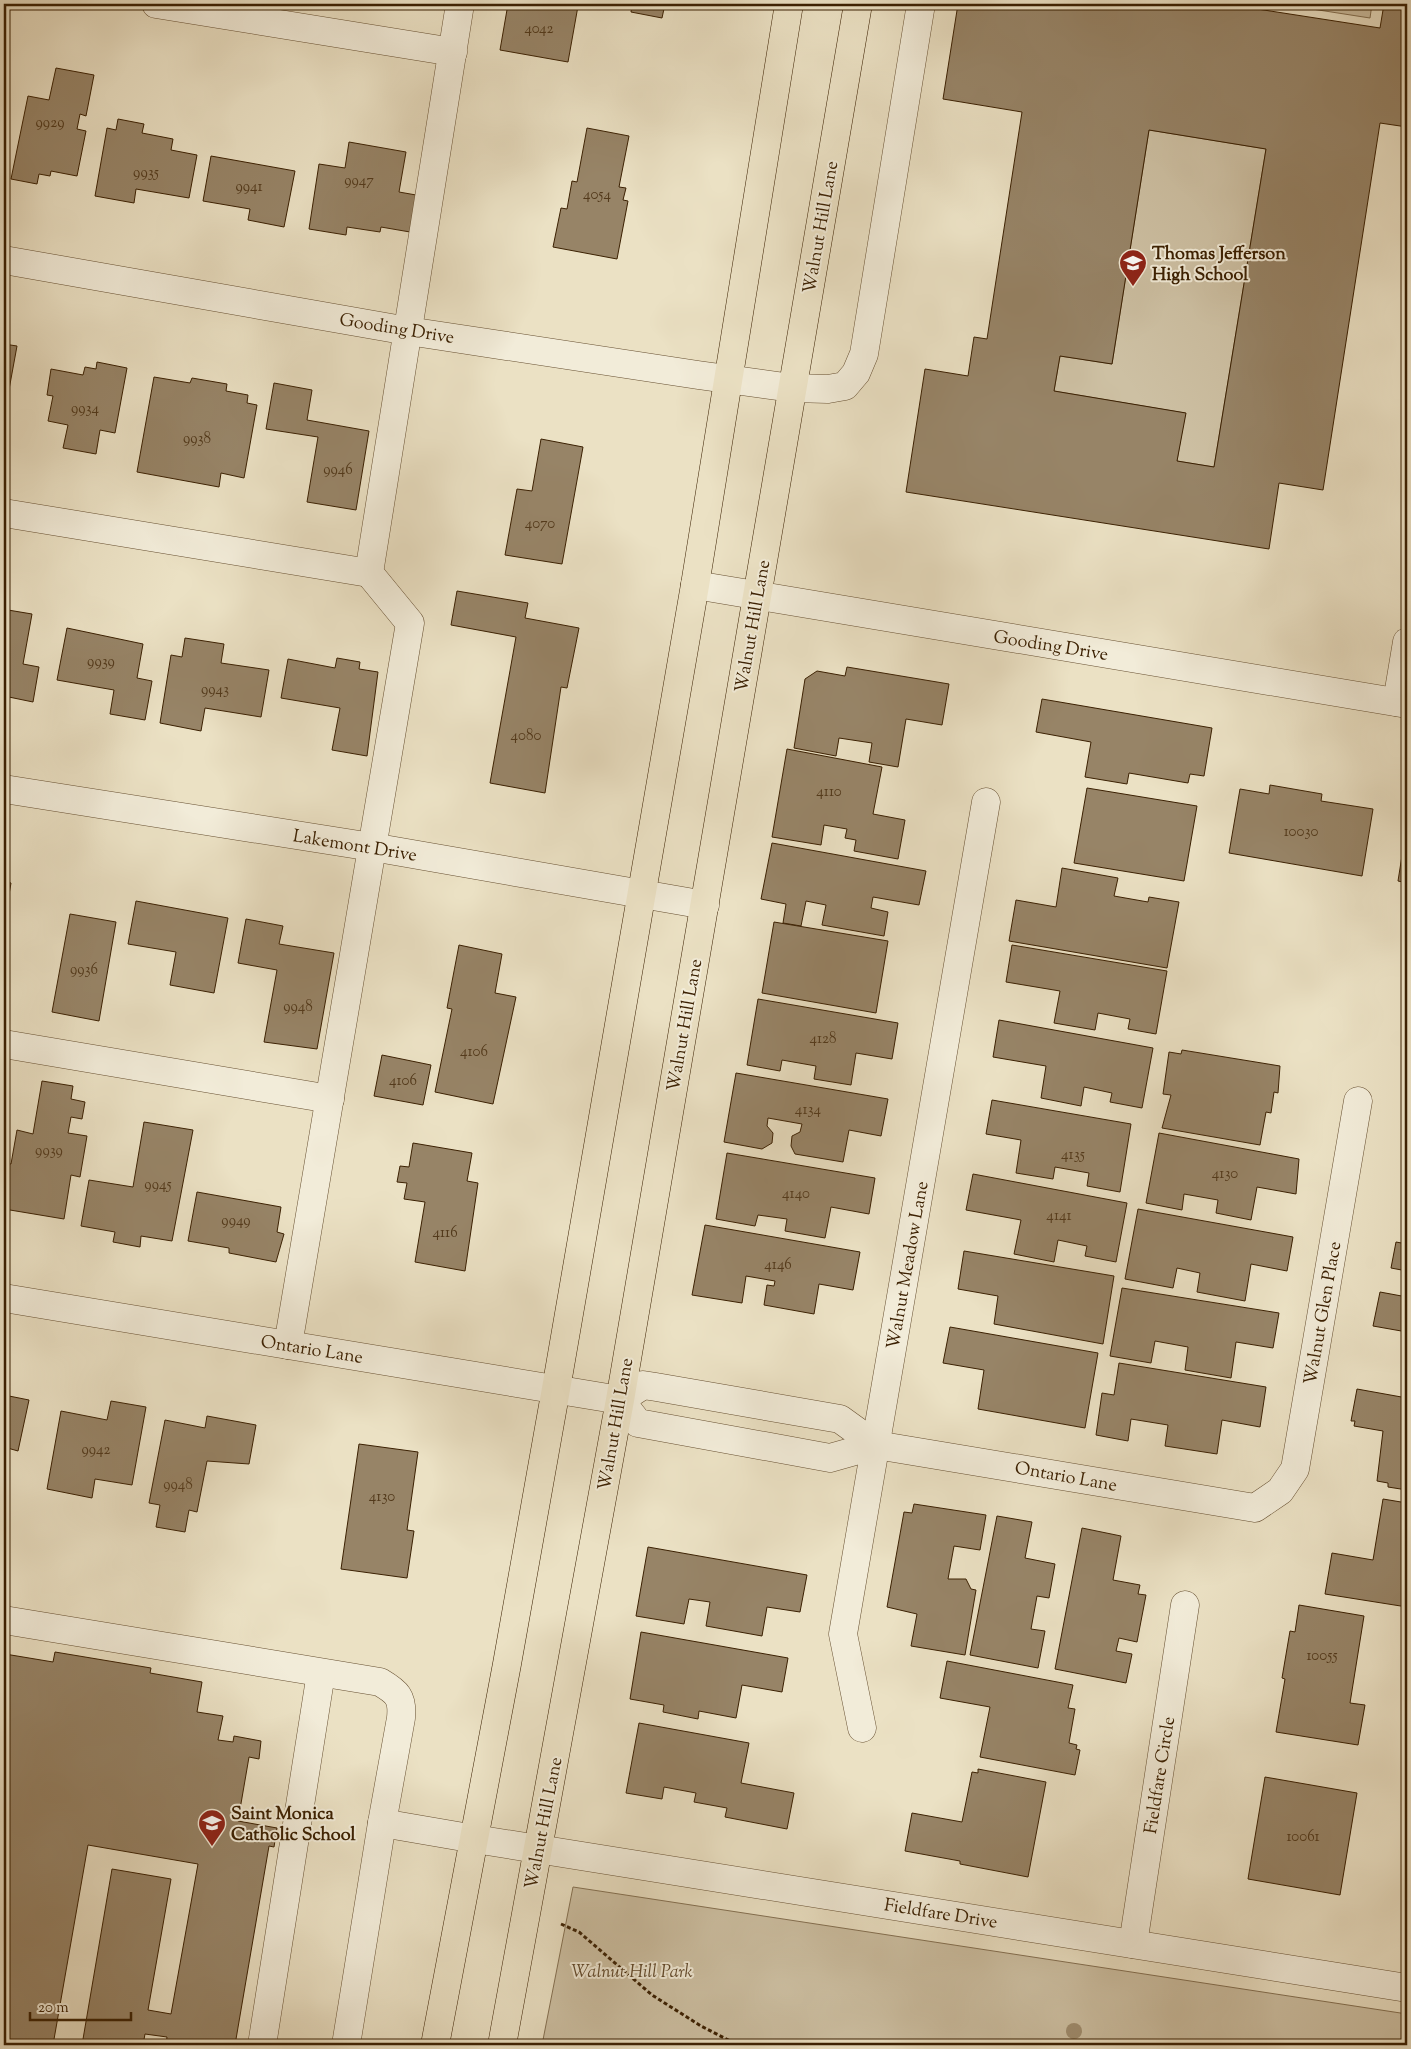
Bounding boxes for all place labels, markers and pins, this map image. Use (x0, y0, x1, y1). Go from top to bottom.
place label: Thomas Jefferson High School (1152, 242, 1286, 289)
school or university icon: Thomas Jefferson High School (1118, 248, 1148, 287)
place label: Saint Monica Catholic School (231, 1802, 356, 1849)
school or university icon: Saint Monica Catholic School (197, 1808, 227, 1847)

